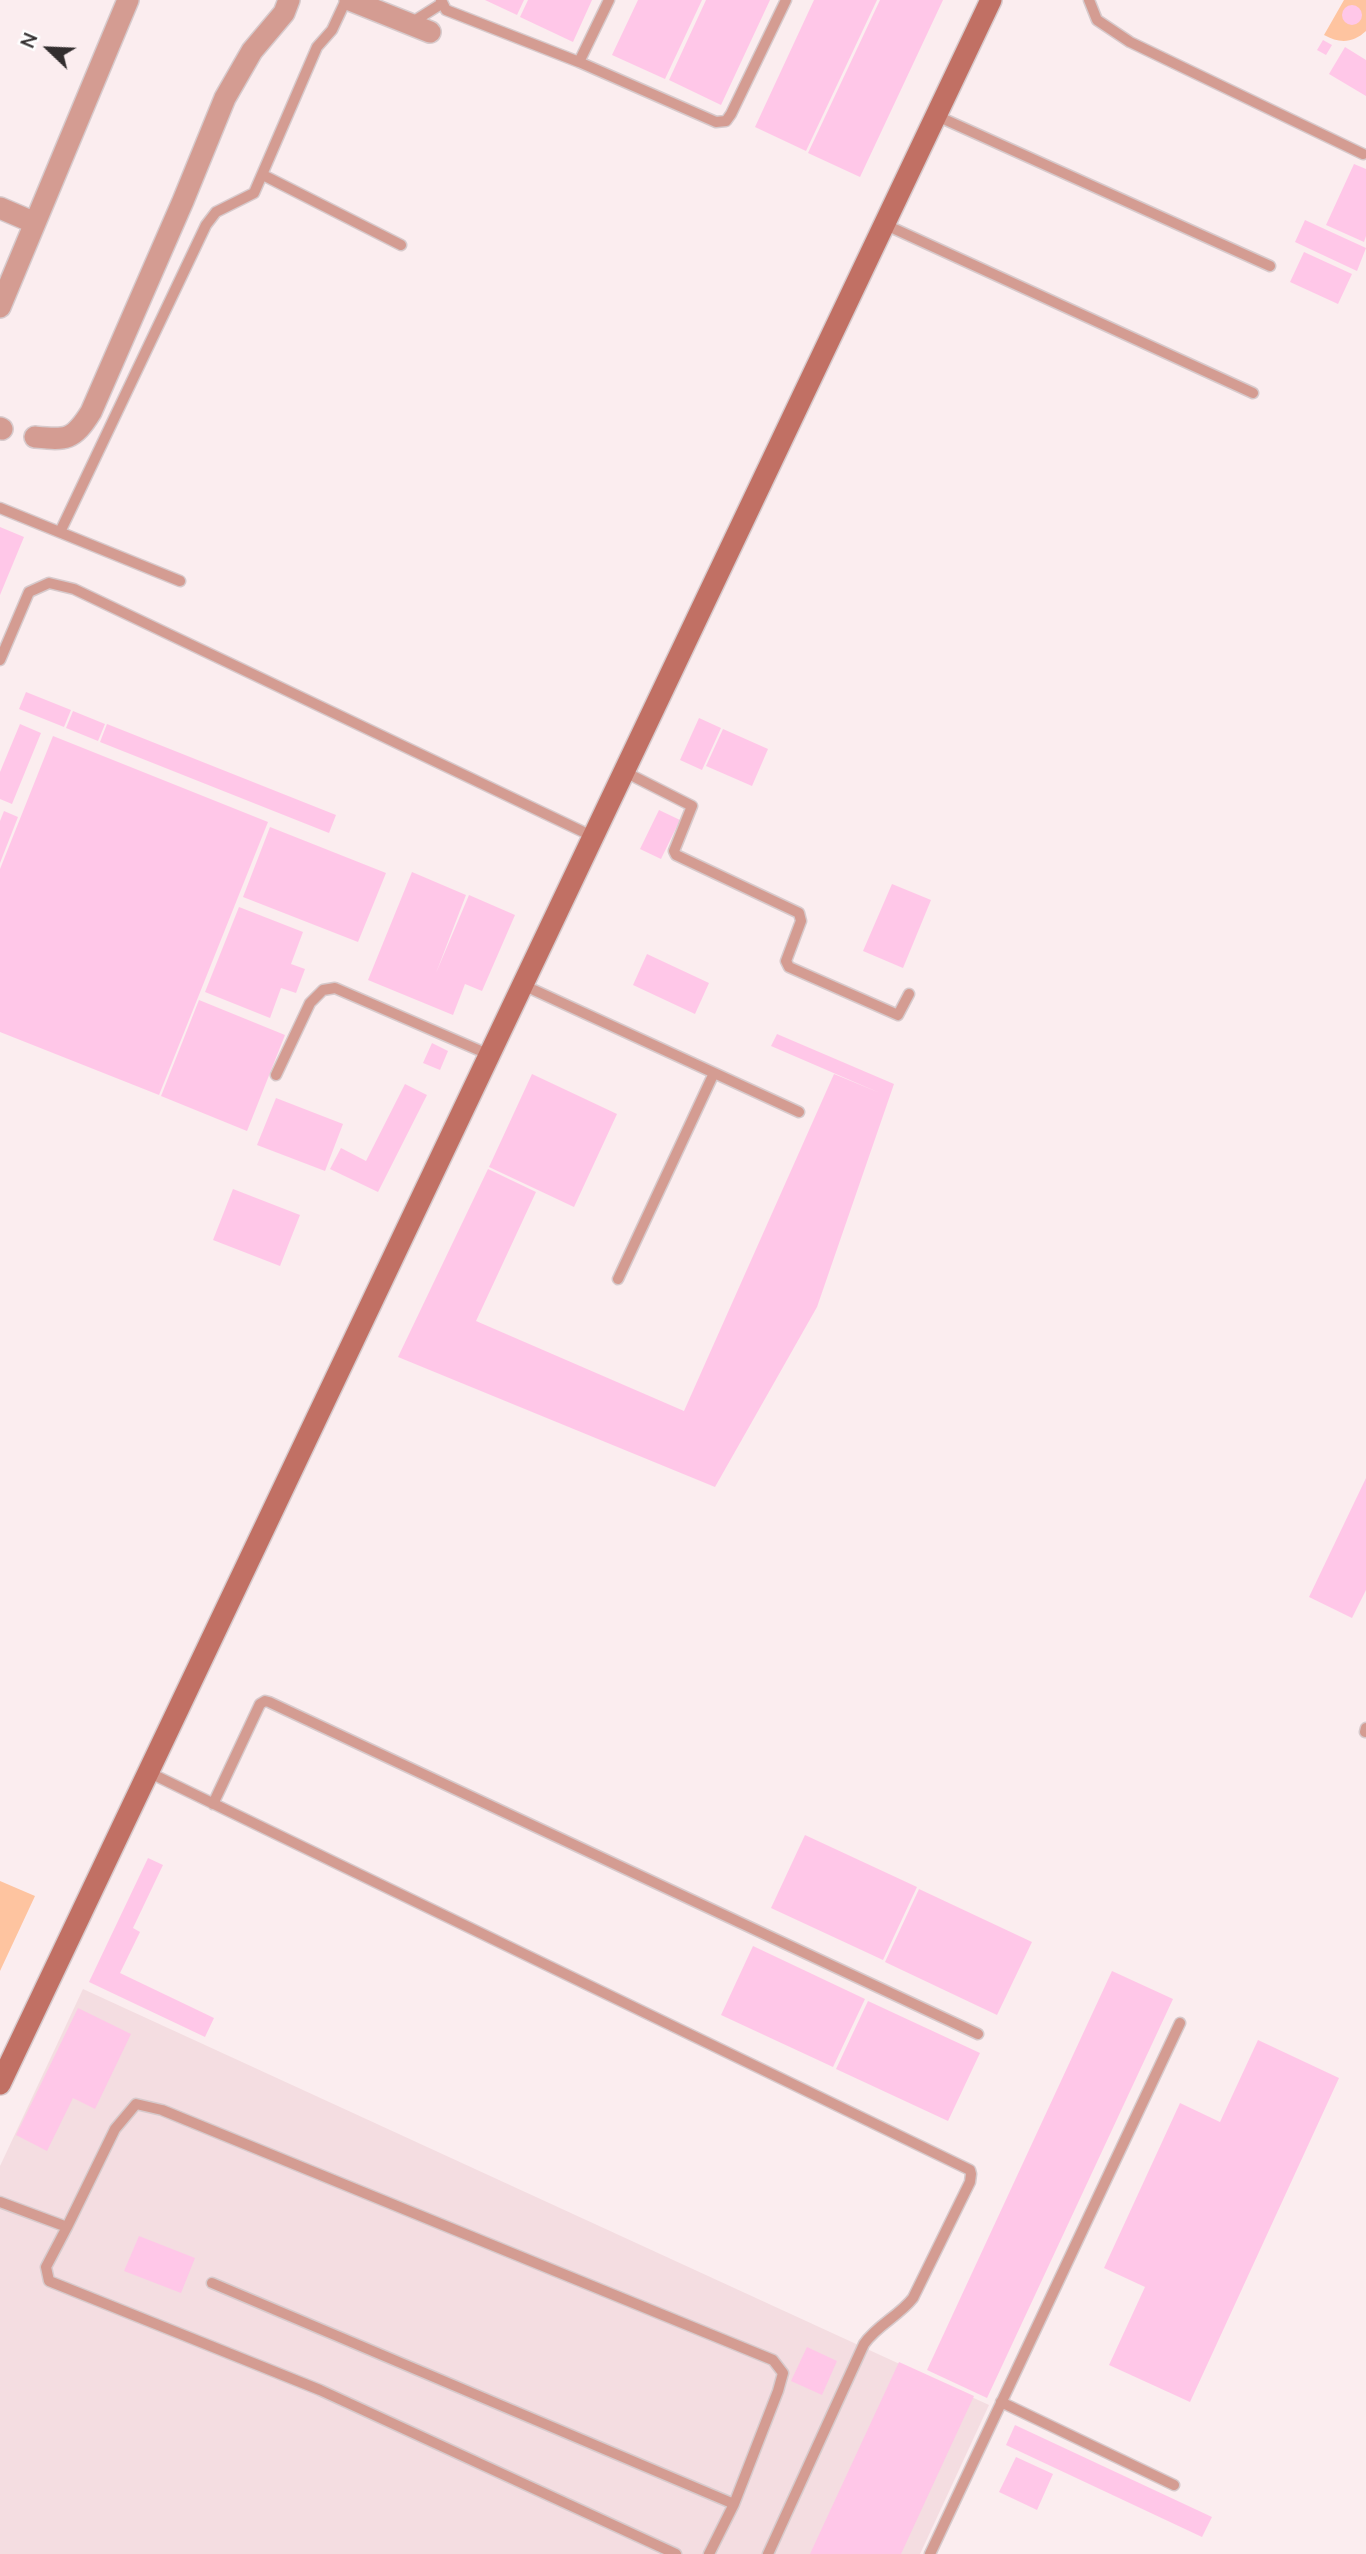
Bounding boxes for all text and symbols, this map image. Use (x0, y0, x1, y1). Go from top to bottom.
north arrow (14, 14, 84, 84)
text: N (15, 29, 44, 52)

